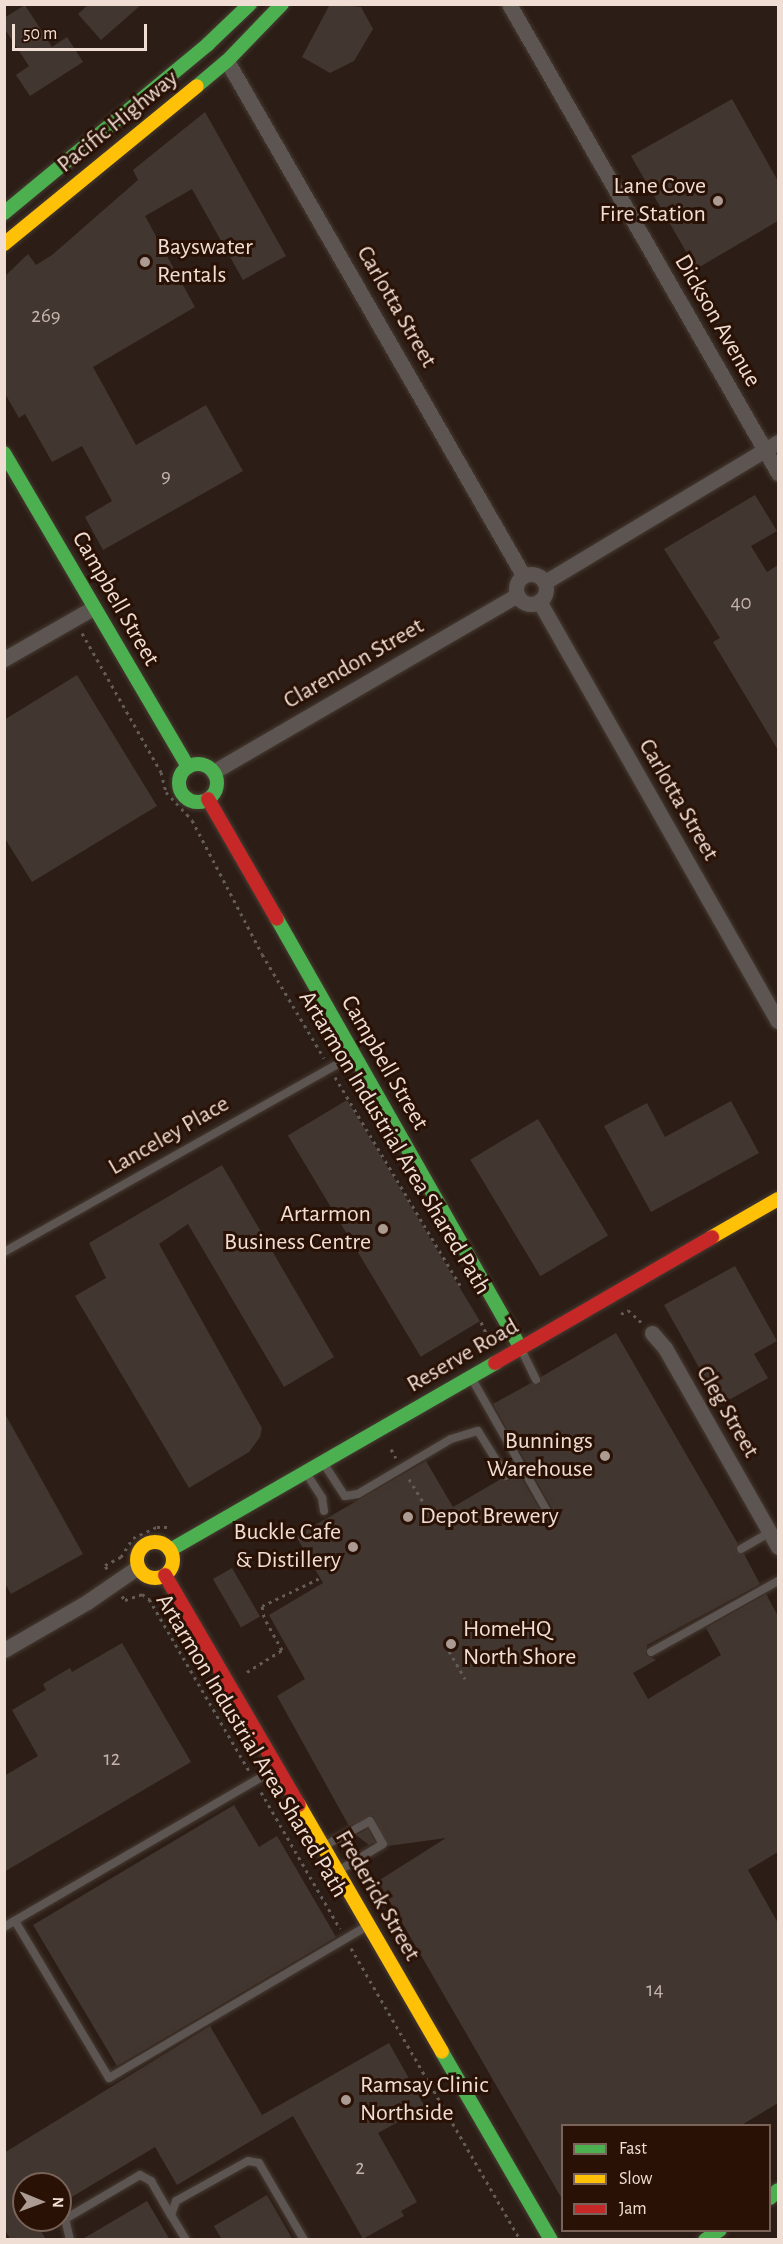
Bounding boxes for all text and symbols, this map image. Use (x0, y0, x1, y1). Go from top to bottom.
scale bar (15, 12, 150, 50)
text: 50 m (23, 25, 57, 43)
street label: Pacific Highway (52, 64, 184, 180)
place label: Lane Cove Fire Station (600, 173, 706, 229)
marker: Lane Cove Fire Station (711, 194, 725, 208)
place label: Bayswater Rentals (157, 234, 253, 290)
street label: Carlotta Street (350, 241, 442, 373)
street label: Dickson Avenue (667, 250, 767, 392)
marker: Bayswater Rentals (138, 255, 152, 269)
house number: 269 (31, 303, 61, 329)
house number: 9 (161, 463, 171, 489)
street label: Campbell Street (65, 527, 165, 671)
house number: 40 (730, 590, 752, 616)
street label: Clarendon Street (279, 612, 429, 716)
street label: Carlotta Street (632, 734, 724, 866)
street label: Artarmon Industrial Area Shared Path (292, 986, 496, 1300)
street label: Campbell Street (334, 991, 434, 1135)
street label: Lanceley Place (104, 1090, 234, 1182)
place label: Artarmon Business Centre (224, 1201, 371, 1257)
marker: Artarmon Business Centre (376, 1222, 390, 1236)
street label: Reserve Road (402, 1313, 524, 1399)
street label: Cleg Street (689, 1361, 765, 1463)
place label: Bunnings Warehouse (487, 1428, 593, 1484)
marker: Bunnings Warehouse (598, 1449, 612, 1463)
place label: Depot Brewery (420, 1503, 559, 1531)
marker: Depot Brewery (401, 1510, 415, 1524)
place label: Buckle Cafe & Distillery (234, 1519, 341, 1575)
marker: Buckle Cafe & Distillery (346, 1540, 360, 1554)
street label: Artarmon Industrial Area Shared Path (149, 1589, 353, 1903)
place label: HomeHQ North Shore (463, 1616, 576, 1672)
marker: HomeHQ North Shore (444, 1637, 458, 1651)
house number: 12 (104, 1746, 120, 1772)
street label: Frederick Street (328, 1826, 426, 1966)
house number: 14 (646, 1977, 664, 2003)
place label: Ramsay Clinic Northside (360, 2072, 488, 2128)
marker: Ramsay Clinic Northside (337, 2091, 355, 2109)
legend (561, 2124, 771, 2232)
text: Fast (619, 2140, 647, 2158)
house number: 2 (355, 2155, 365, 2181)
text: Slow (619, 2170, 652, 2188)
north arrow (12, 2172, 72, 2232)
text: N (50, 2197, 66, 2208)
text: Jam (619, 2200, 647, 2218)

